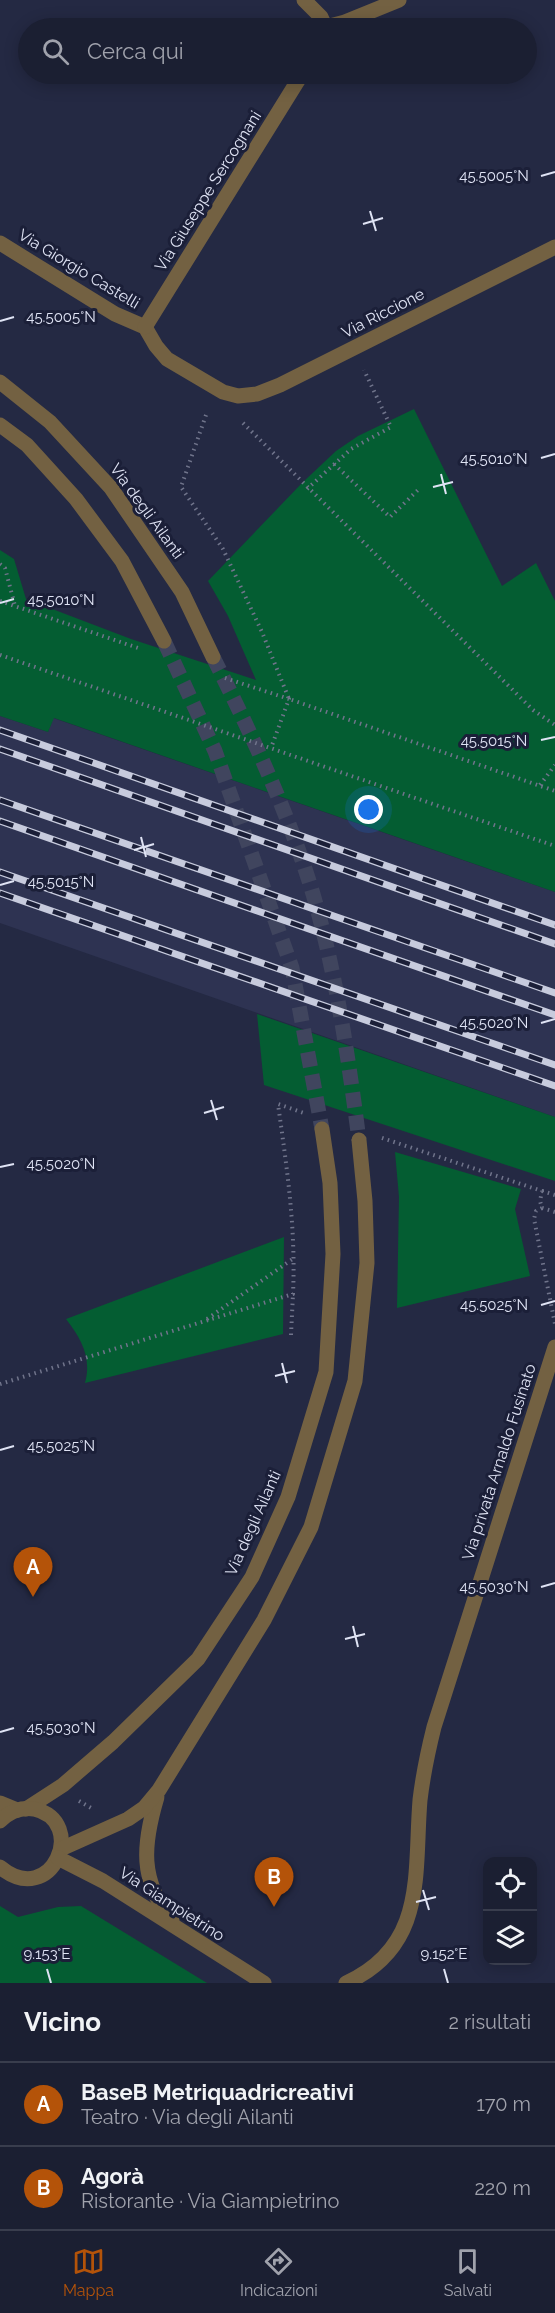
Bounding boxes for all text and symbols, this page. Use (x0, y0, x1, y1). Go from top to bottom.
search box (18, 18, 537, 84)
icon: search (39, 35, 72, 68)
text: Cerca qui (87, 38, 184, 64)
street label: Via Giuseppe Sercognani (151, 107, 265, 275)
text: 45.5005°N (459, 167, 529, 185)
street label: Via Giorgio Castelli (15, 225, 143, 313)
street label: Via Riccione (338, 284, 428, 342)
text: 45.5005°N (26, 308, 96, 326)
text: 45.5010°N (460, 450, 528, 468)
street label: Via degli Ailanti (106, 460, 188, 562)
text: 45.5010°N (27, 591, 95, 609)
text: 45.5015°N (461, 732, 527, 750)
your location (354, 795, 383, 824)
text: 45.5015°N (28, 873, 94, 891)
text: 45.5020°N (460, 1014, 528, 1032)
text: 45.5020°N (27, 1155, 95, 1173)
text: 45.5025°N (460, 1296, 528, 1314)
street label: Via privata Arnaldo Fusinato (458, 1361, 540, 1563)
text: 45.5025°N (27, 1437, 95, 1455)
street label: Via degli Ailanti (221, 1467, 285, 1579)
pin: A (14, 1548, 52, 1597)
text: 45.5030°N (459, 1578, 529, 1596)
text: 45.5030°N (26, 1719, 96, 1737)
map controls (483, 1857, 537, 1965)
button: locate (483, 1857, 537, 1911)
pin: B (254, 1858, 294, 1907)
street label: Via Giampietrino (116, 1863, 228, 1945)
button: layers (483, 1911, 537, 1965)
text: 9.153°E (23, 1945, 71, 1963)
text: 9.152°E (421, 1945, 467, 1963)
text: Vicino (24, 2007, 101, 2037)
text: 2 risultati (449, 2010, 531, 2034)
text: BaseB Metriquadricreativi (81, 2079, 354, 2105)
text: A (37, 2092, 50, 2116)
text: 170 m (476, 2092, 531, 2116)
text: Teatro · Via degli Ailanti (81, 2105, 294, 2129)
text: Agorà (81, 2163, 144, 2189)
text: B (37, 2176, 50, 2200)
text: 220 m (474, 2176, 531, 2200)
text: Ristorante · Via Giampietrino (81, 2189, 339, 2213)
tab: Mappa (63, 2245, 114, 2300)
tab: Indicazioni (240, 2245, 318, 2300)
tab: Salvati (444, 2245, 492, 2300)

